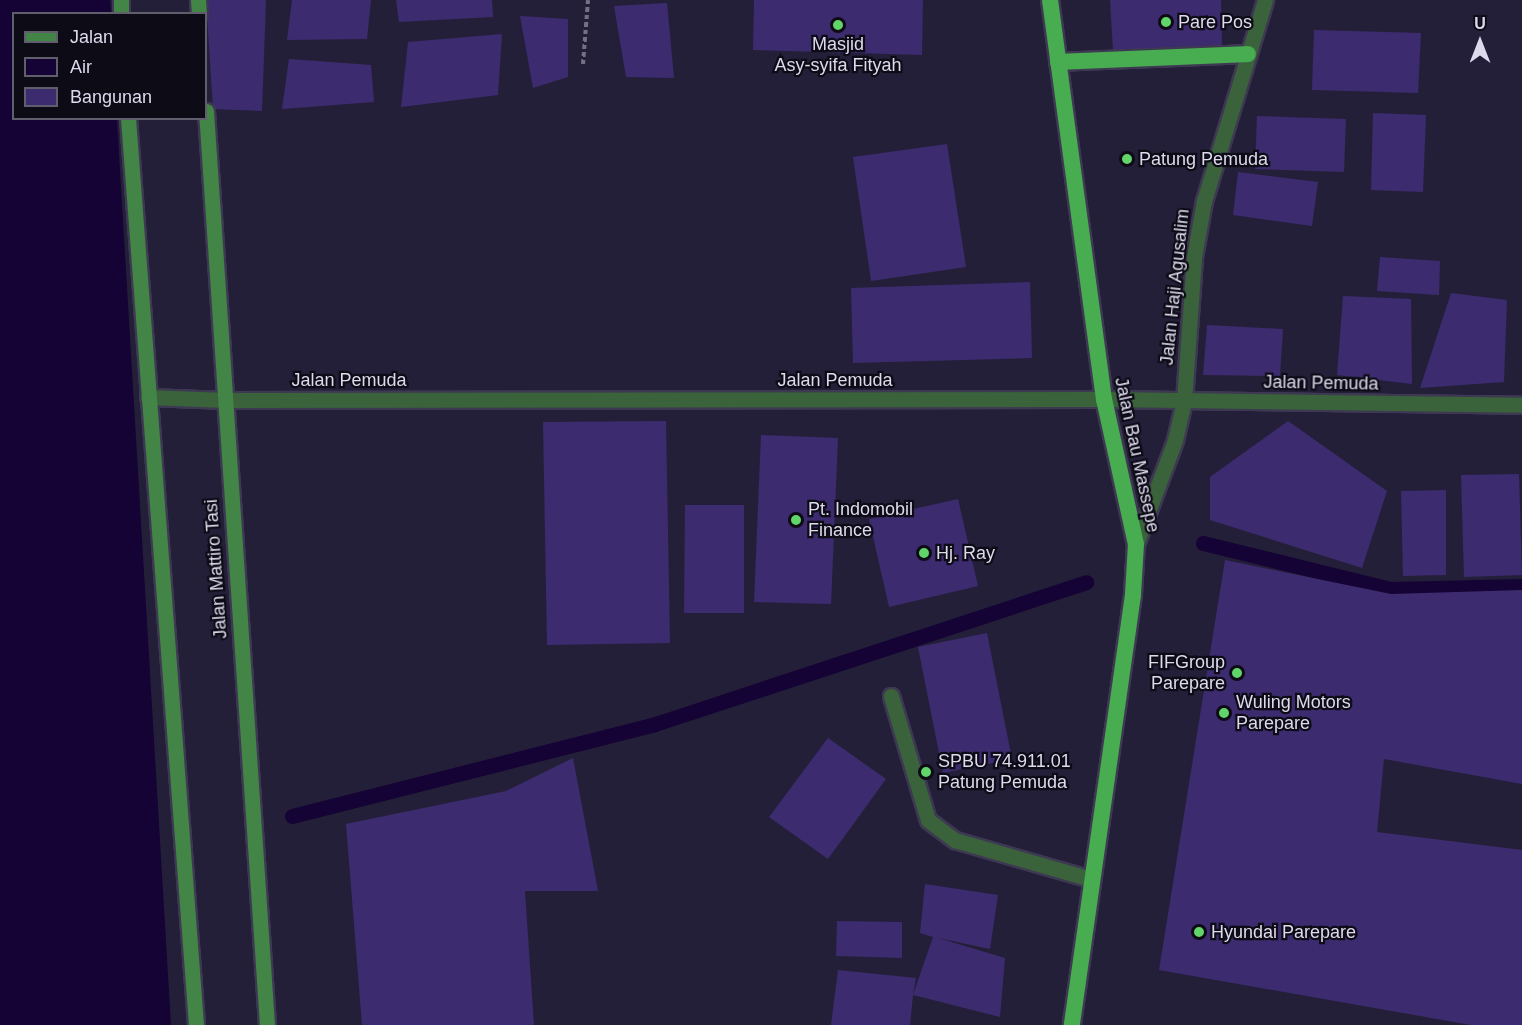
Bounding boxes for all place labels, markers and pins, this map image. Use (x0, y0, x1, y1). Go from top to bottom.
place label: Pare Pos (1178, 11, 1252, 33)
marker: Pare Pos (1159, 15, 1173, 29)
marker: Masjid Asy-syifa Fityah (831, 18, 845, 32)
place label: Masjid Asy-syifa Fityah (774, 34, 902, 76)
place label: Patung Pemuda (1139, 148, 1268, 170)
marker: Patung Pemuda (1120, 152, 1134, 166)
place label: Pt. Indomobil Finance (808, 499, 913, 542)
marker: Pt. Indomobil Finance (789, 513, 803, 527)
place label: Hj. Ray (936, 542, 995, 564)
marker: Hj. Ray (917, 546, 931, 560)
place label: FIFGroup Parepare (1148, 652, 1225, 694)
marker: FIFGroup Parepare (1230, 666, 1244, 680)
place label: Wuling Motors Parepare (1236, 692, 1351, 734)
marker: Wuling Motors Parepare (1217, 706, 1231, 720)
place label: SPBU 74.911.01 Patung Pemuda (938, 751, 1071, 794)
marker: SPBU 74.911.01 Patung Pemuda (919, 765, 933, 779)
place label: Hyundai Parepare (1211, 921, 1356, 943)
marker: Hyundai Parepare (1192, 925, 1206, 939)

